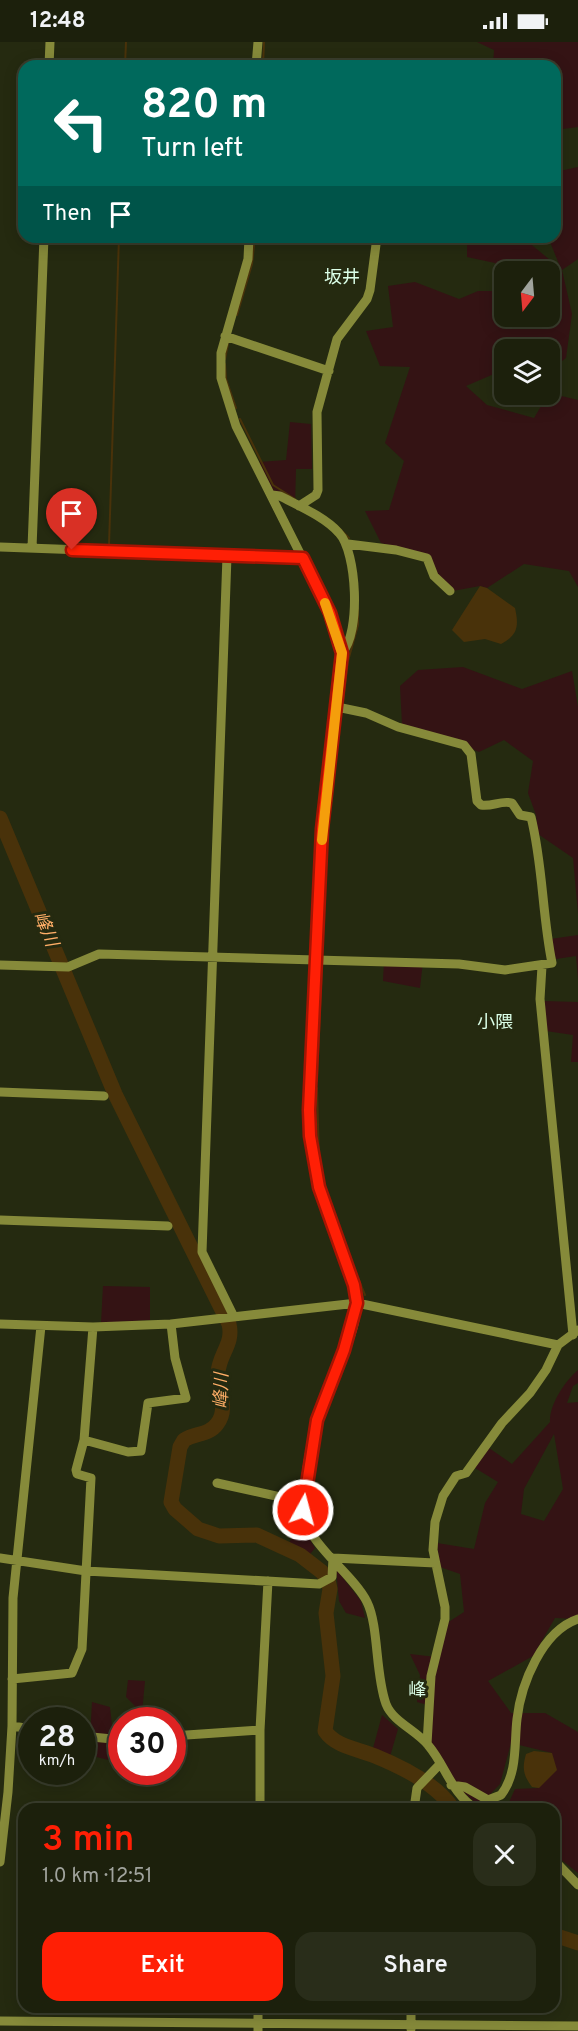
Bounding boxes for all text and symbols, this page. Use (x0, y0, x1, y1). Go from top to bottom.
text: 12:48 (30, 8, 86, 35)
text: 820 m (141, 80, 267, 133)
icon: left (42, 84, 120, 162)
text: Turn left (141, 132, 243, 166)
icon: arrive (104, 198, 137, 231)
text: Then (42, 201, 92, 228)
north arrow (494, 261, 560, 327)
map controls (494, 261, 560, 405)
district label: 坂井 (324, 267, 360, 290)
button: layers (494, 339, 560, 405)
pin (46, 488, 97, 550)
icon: arrive (55, 497, 88, 530)
water label: 峰川 (27, 909, 63, 952)
district label: 小隈 (477, 1012, 513, 1035)
water label: 峰川 (211, 1371, 234, 1409)
position arrow (271, 1478, 335, 1542)
district label: 峰 (408, 1680, 426, 1703)
speed limit sign: 30 (108, 1707, 186, 1785)
text: 28 (38, 1720, 76, 1757)
text: km/h (39, 1752, 75, 1771)
text: 3 min (42, 1818, 134, 1864)
button: close (473, 1823, 536, 1886)
text: 1.0 km · 12:51 (42, 1864, 153, 1890)
button: Exit (42, 1932, 283, 2001)
button: Share (295, 1932, 536, 2001)

